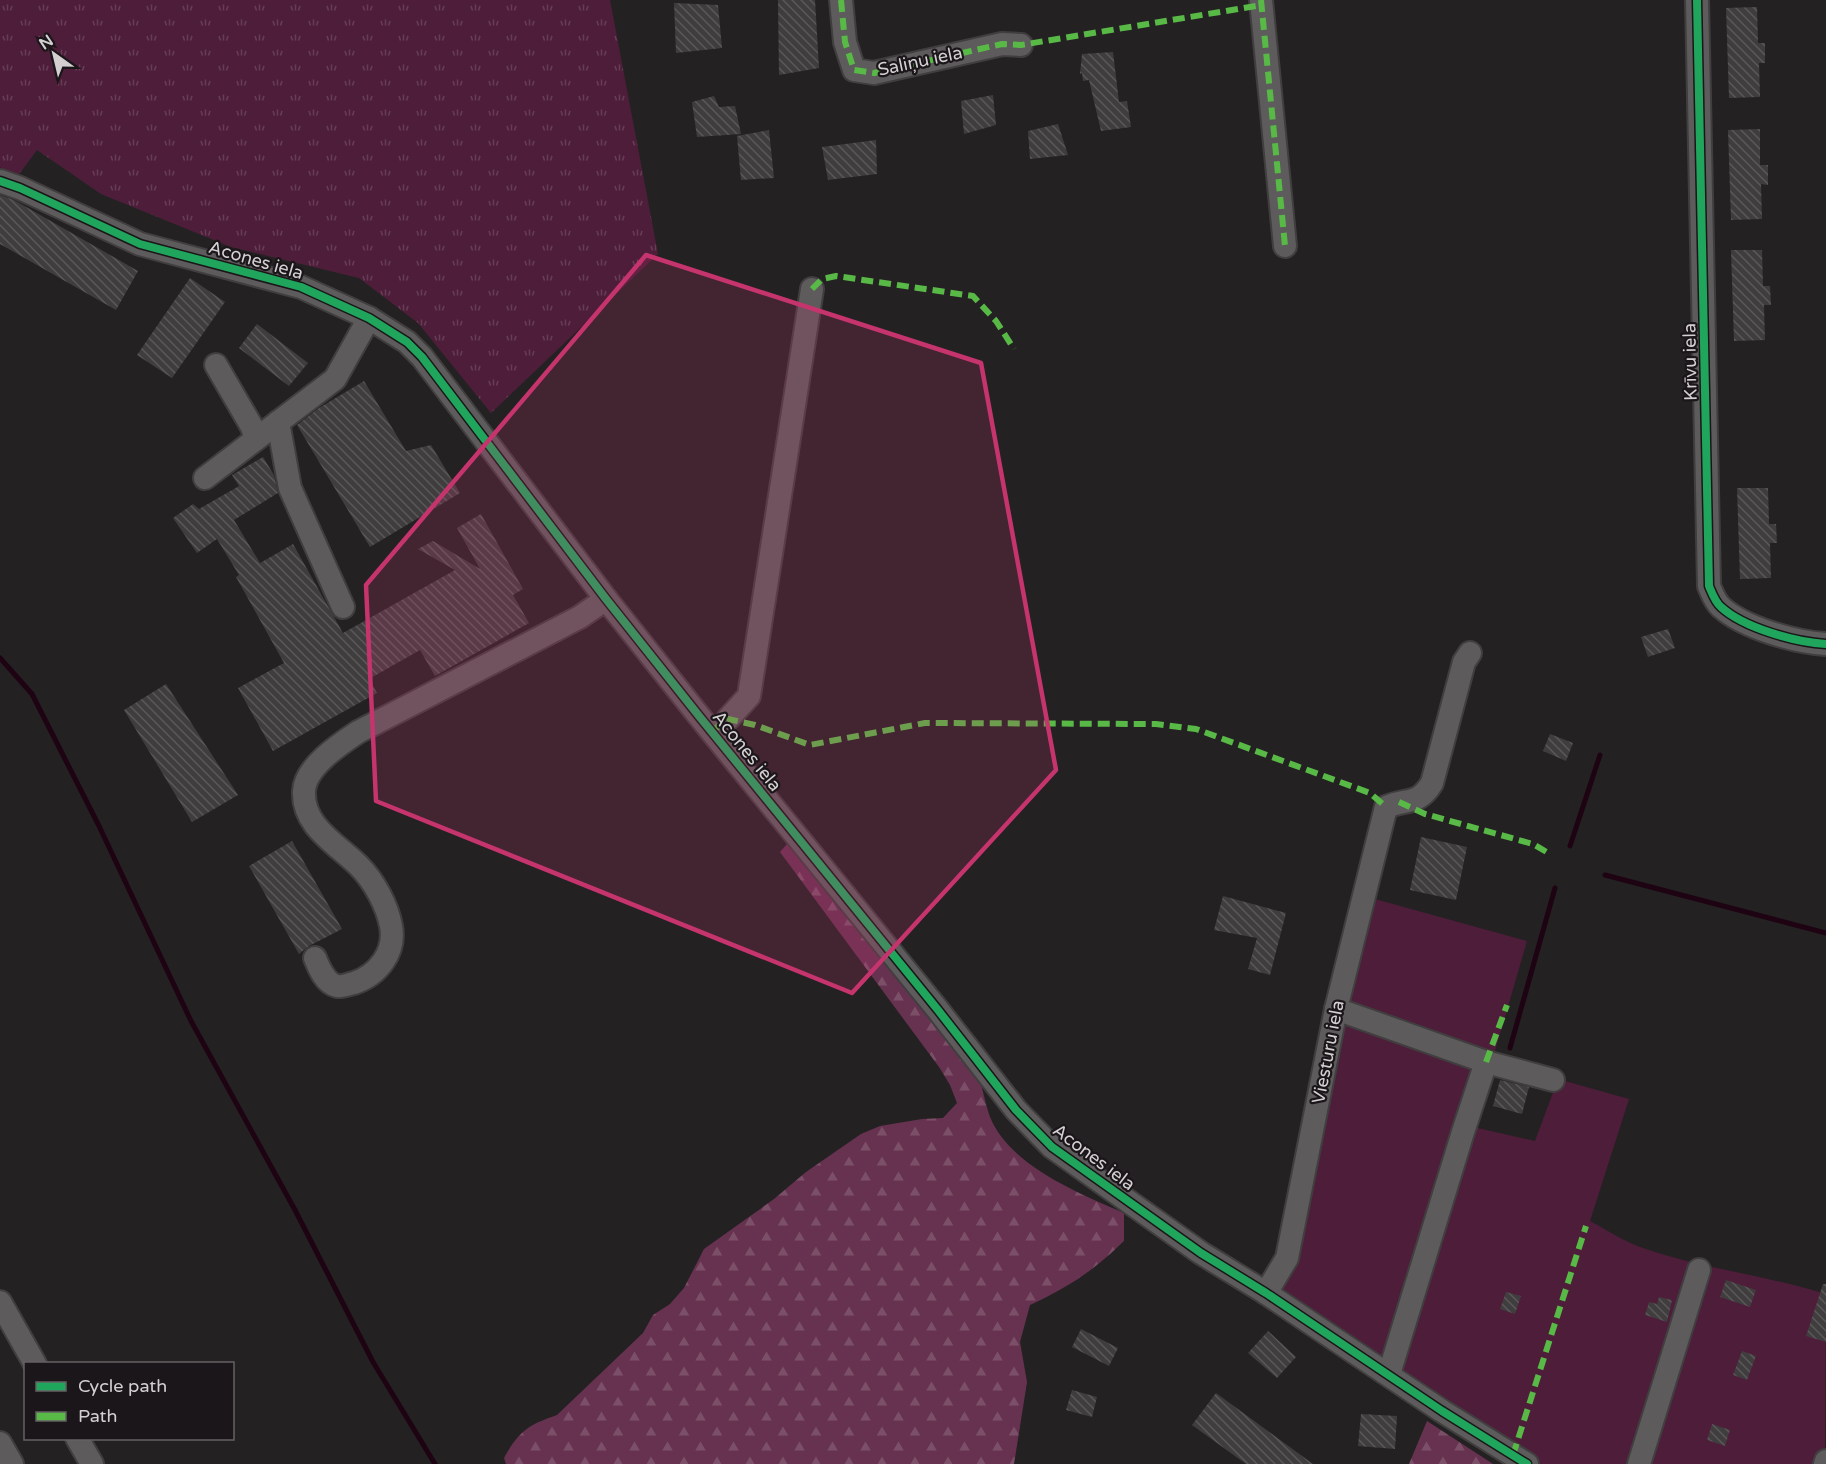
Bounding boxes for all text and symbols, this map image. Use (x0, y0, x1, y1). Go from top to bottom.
north arrow (24, 24, 84, 84)
text: N (35, 31, 57, 54)
street label: Saliņu iela (876, 41, 964, 81)
street label: Acones iela (206, 236, 306, 284)
street label: Krīvu iela (1678, 323, 1702, 401)
street label: Acones iela (708, 706, 786, 796)
street label: Viesturu iela (1307, 998, 1349, 1106)
street label: Acones iela (1048, 1119, 1140, 1195)
legend (24, 1362, 234, 1440)
text: Cycle path (78, 1375, 167, 1397)
text: Path (78, 1405, 117, 1427)

